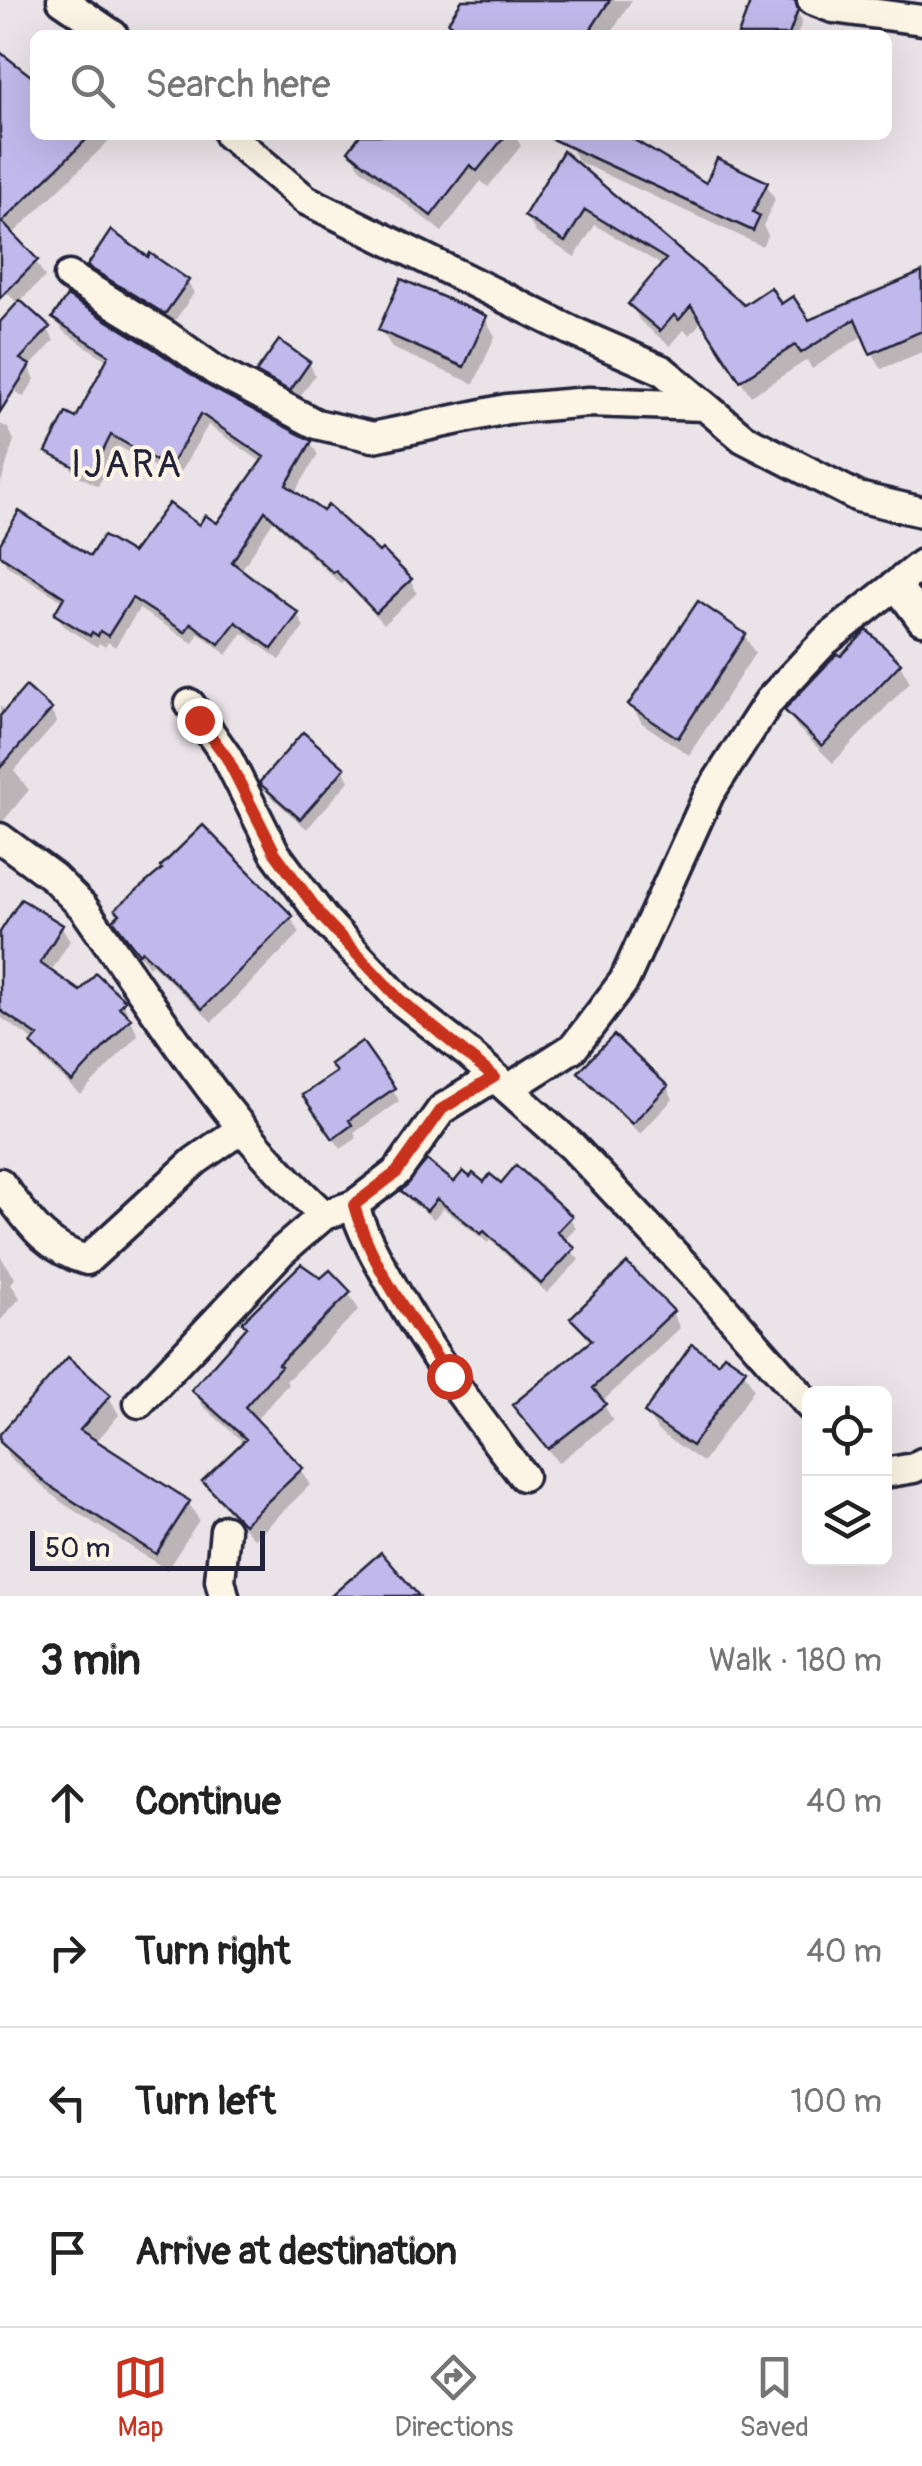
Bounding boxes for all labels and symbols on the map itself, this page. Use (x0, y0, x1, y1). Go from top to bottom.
district label: IJARA (71, 441, 183, 489)
route end (177, 698, 223, 744)
route start (427, 1354, 473, 1400)
scale bar (30, 1526, 265, 1570)

